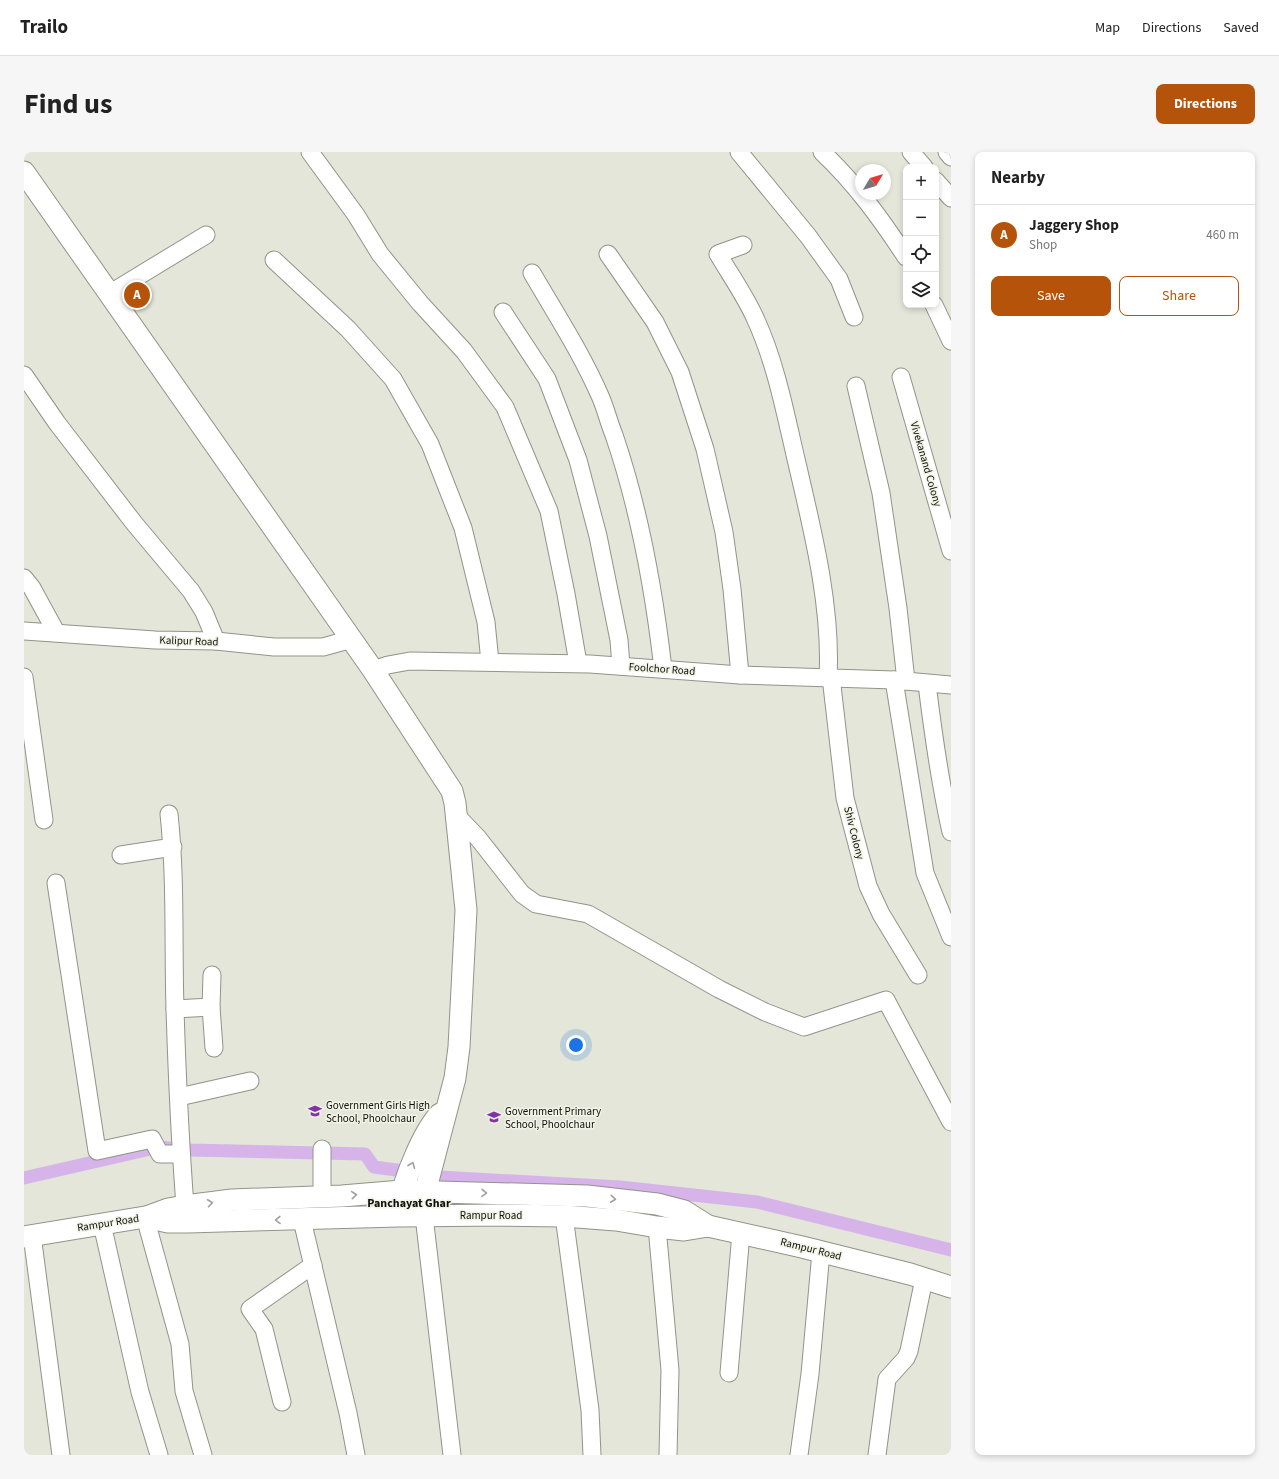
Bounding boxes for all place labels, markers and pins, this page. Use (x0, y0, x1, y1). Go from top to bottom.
pin: A (124, 280, 150, 310)
place label: Government Girls High School, Phoolchaur (326, 1098, 430, 1126)
school or university icon: Government Girls High School, Phoolchaur (307, 1103, 323, 1119)
place label: Government Primary School, Phoolchaur (505, 1104, 601, 1132)
school or university icon: Government Primary School, Phoolchaur (486, 1109, 502, 1125)

